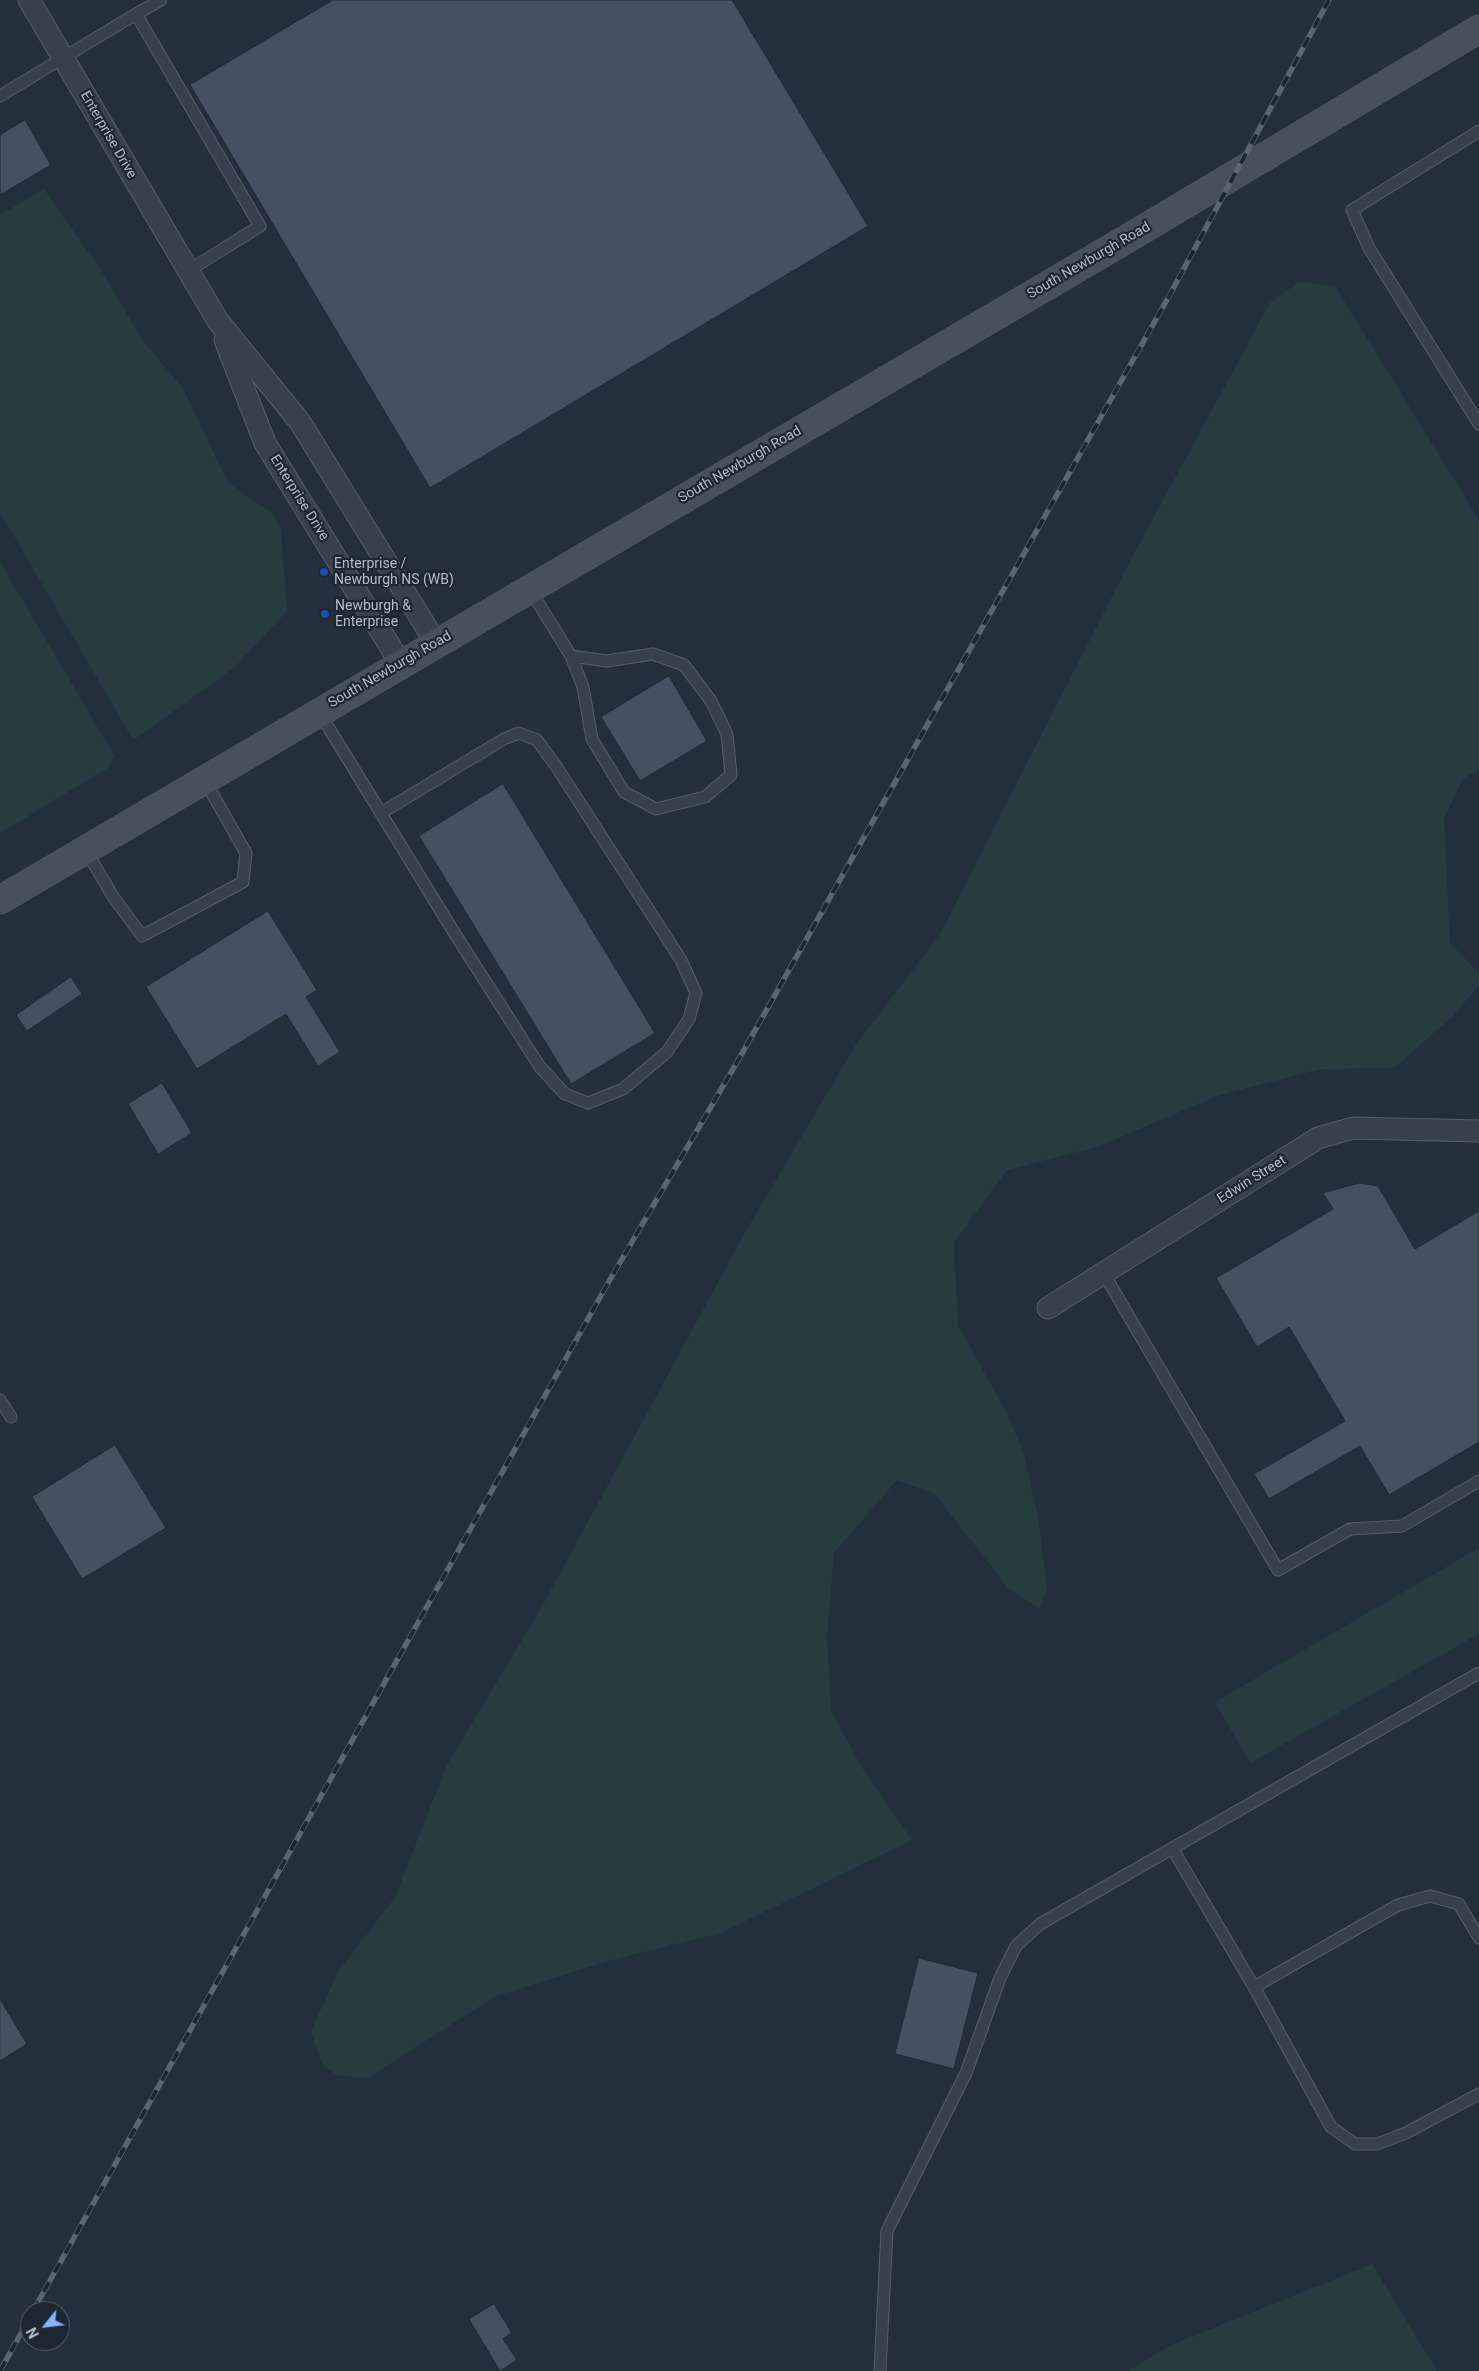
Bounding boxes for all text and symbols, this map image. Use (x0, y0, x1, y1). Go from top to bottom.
street label: Enterprise Drive (76, 88, 140, 182)
street label: South Newburgh Road (1025, 219, 1153, 303)
street label: South Newburgh Road (676, 423, 804, 507)
street label: Enterprise Drive (266, 452, 332, 544)
place label: Enterprise / Newburgh NS (WB) (334, 556, 454, 588)
marker: Enterprise / Newburgh NS (WB) (318, 566, 330, 578)
place label: Newburgh & Enterprise (335, 598, 411, 630)
marker: Newburgh & Enterprise (319, 608, 331, 620)
street label: South Newburgh Road (326, 628, 454, 712)
street label: Edwin Street (1215, 1152, 1289, 1208)
north arrow (20, 2301, 70, 2351)
text: N (23, 2325, 42, 2341)

